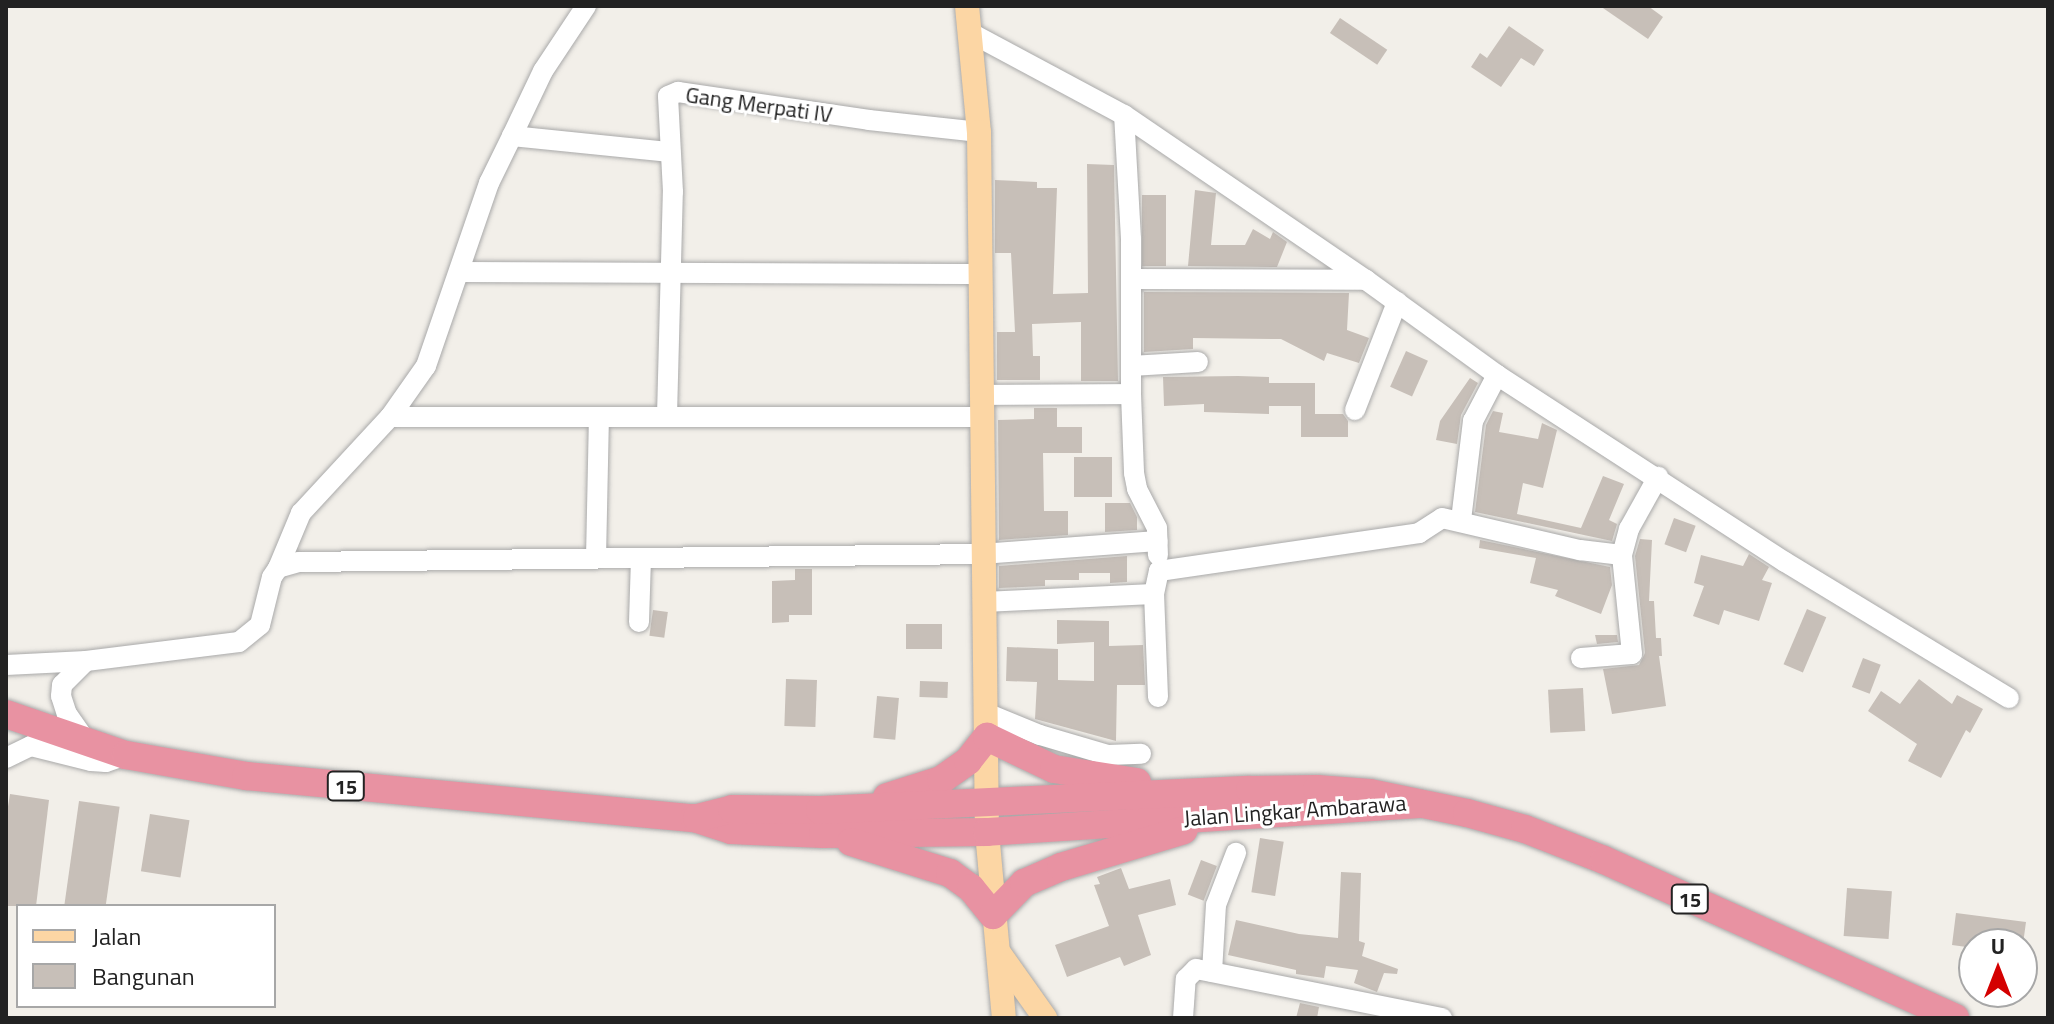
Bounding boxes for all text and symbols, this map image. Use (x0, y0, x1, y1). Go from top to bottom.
street label: Gang Merpati IV (684, 82, 834, 128)
road number: 15 (326, 770, 366, 802)
street label: Jalan Lingkar Ambarawa (1183, 790, 1407, 832)
road number: 15 (1670, 883, 1710, 915)
legend (16, 904, 276, 1008)
text: Jalan (92, 918, 141, 954)
north arrow (1958, 928, 2038, 1008)
text: U (1991, 929, 2005, 963)
text: Bangunan (92, 958, 195, 994)

